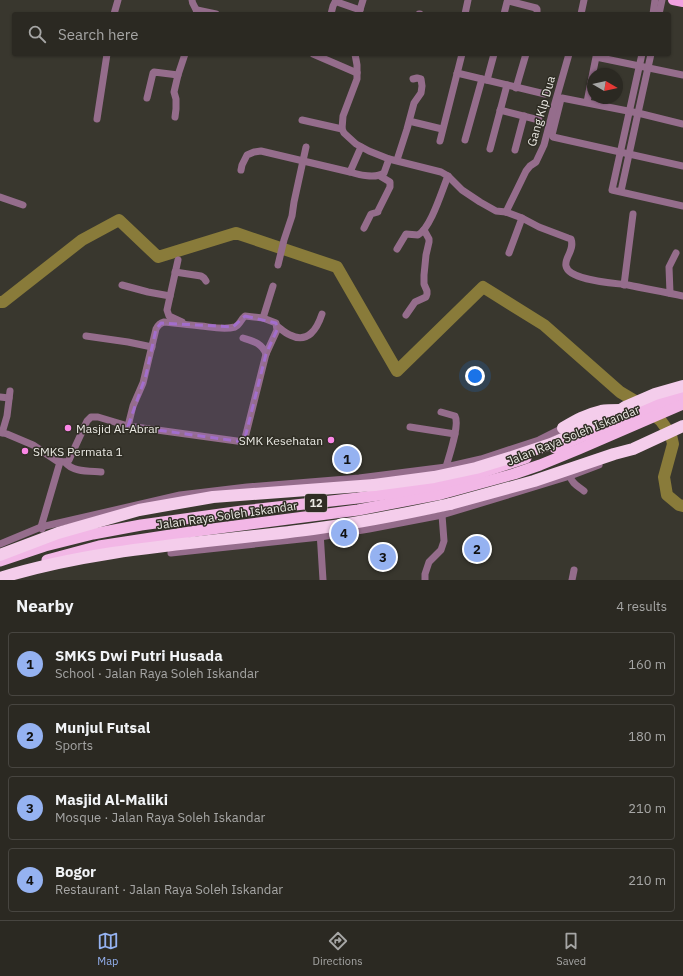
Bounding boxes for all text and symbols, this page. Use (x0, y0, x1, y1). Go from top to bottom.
search box (12, 12, 671, 56)
icon: search (26, 23, 48, 45)
text: Search here (58, 25, 138, 44)
north arrow (587, 68, 623, 104)
street label: Gang Klp Dua (524, 73, 558, 148)
your location (465, 366, 485, 386)
street label: Jalan Raya Soleh Iskandar (504, 401, 642, 469)
place label: Masjid Al-Abrar (76, 421, 160, 436)
marker: Masjid Al-Abrar (63, 423, 73, 433)
place label: SMK Kesehatan (239, 433, 323, 448)
marker: SMK Kesehatan (326, 435, 336, 445)
place label: SMKS Permata 1 (33, 444, 123, 459)
pin: 1 (334, 444, 360, 474)
marker: SMKS Permata 1 (20, 446, 30, 456)
road number: 12 (305, 494, 327, 512)
street label: Jalan Raya Soleh Iskandar (156, 498, 299, 532)
pin: 4 (331, 518, 357, 548)
pin: 2 (464, 534, 490, 564)
pin: 3 (370, 542, 396, 572)
text: Nearby (16, 595, 74, 617)
text: 4 results (616, 598, 667, 615)
text: SMKS Dwi Putri Husada (55, 646, 223, 665)
text: 1 (26, 656, 34, 673)
text: 160 m (628, 656, 666, 673)
text: School · Jalan Raya Soleh Iskandar (55, 665, 259, 682)
text: Munjul Futsal (55, 718, 150, 737)
text: 2 (26, 728, 34, 745)
text: 180 m (628, 728, 666, 745)
text: Sports (55, 737, 93, 754)
text: Masjid Al-Maliki (55, 790, 168, 809)
text: 3 (26, 800, 34, 817)
text: 210 m (628, 800, 666, 817)
text: Mosque · Jalan Raya Soleh Iskandar (55, 809, 265, 826)
text: Bogor (55, 862, 96, 881)
text: 4 (26, 872, 34, 889)
text: 210 m (628, 872, 666, 889)
text: Restaurant · Jalan Raya Soleh Iskandar (55, 881, 283, 898)
tab: Map (97, 930, 119, 968)
tab: Directions (313, 930, 363, 968)
tab: Saved (556, 930, 586, 968)

